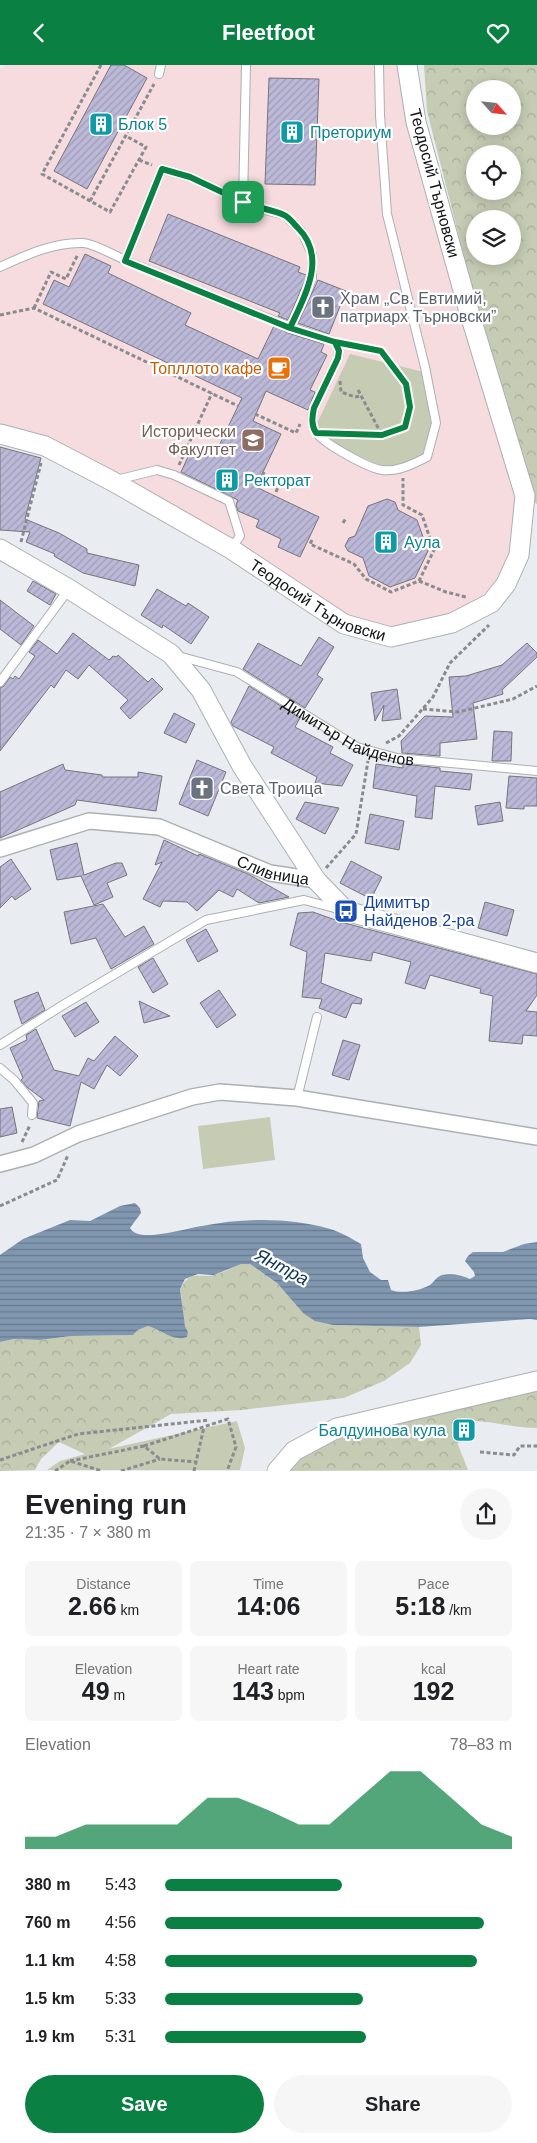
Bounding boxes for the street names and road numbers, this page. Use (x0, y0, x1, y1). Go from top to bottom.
street label: Теодосий Търновски (406, 107, 463, 259)
street label: Теодосий Търновски (247, 556, 388, 644)
street label: Димитър Найденов (279, 695, 415, 769)
street label: Сливница (234, 852, 310, 888)

